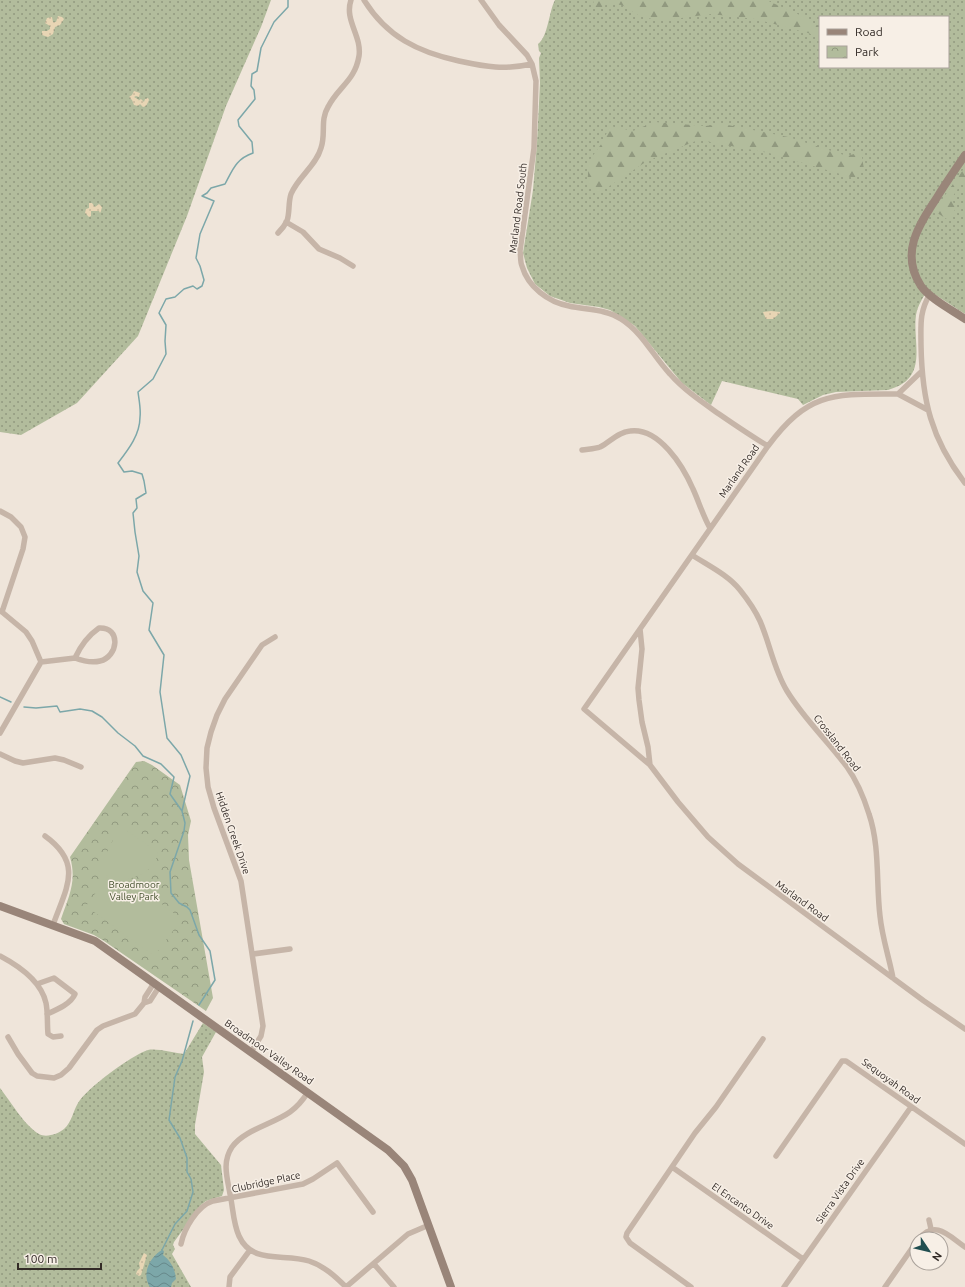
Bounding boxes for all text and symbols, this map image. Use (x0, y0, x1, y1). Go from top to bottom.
legend (819, 16, 949, 68)
text: Road (855, 25, 883, 38)
text: Park (855, 45, 879, 58)
street label: Marland Road South (507, 162, 529, 254)
street label: Marland Road (717, 442, 761, 500)
street label: Crossland Road (811, 712, 863, 774)
street label: Hidden Creek Drive (214, 790, 252, 876)
street label: Marland Road (774, 878, 831, 924)
park label: Broadmoor Valley Park (108, 879, 160, 902)
street label: Broadmoor Valley Road (223, 1017, 316, 1087)
street label: Sequoyah Road (860, 1056, 922, 1106)
street label: Sierra Vista Drive (814, 1156, 866, 1226)
street label: Clubridge Place (231, 1169, 301, 1195)
street label: El Encanto Drive (710, 1181, 776, 1231)
north arrow (909, 1231, 949, 1271)
scale bar (18, 1245, 101, 1271)
text: N (930, 1250, 944, 1264)
text: 100 m (24, 1252, 57, 1265)

